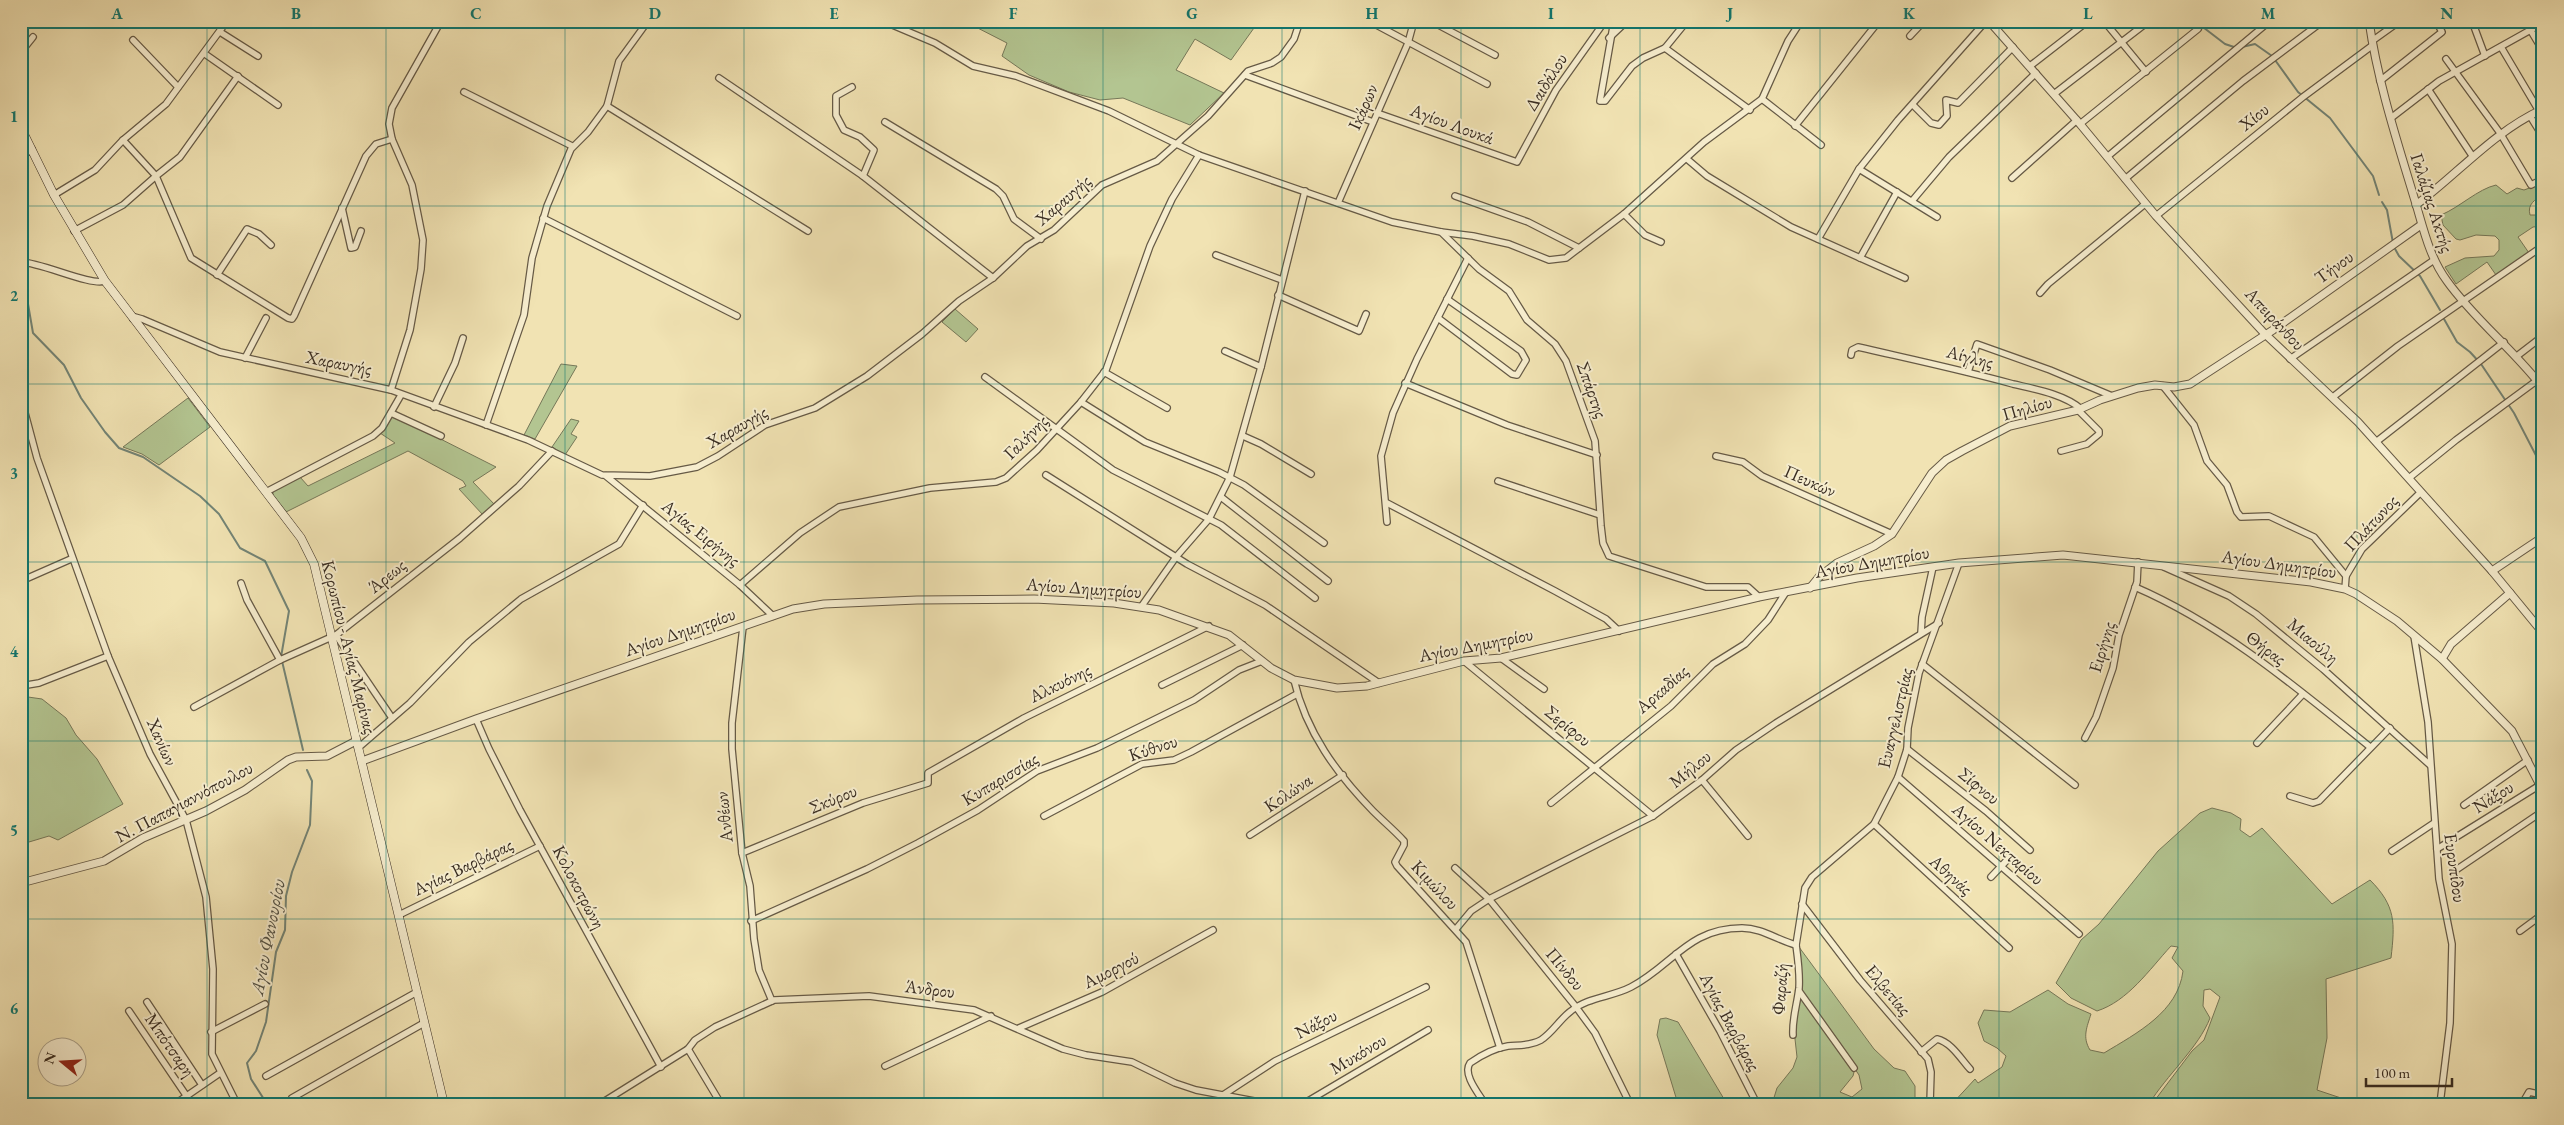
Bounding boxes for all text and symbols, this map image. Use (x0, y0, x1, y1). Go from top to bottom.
text: A (110, 3, 123, 24)
text: B (291, 3, 301, 24)
text: C (470, 3, 482, 24)
text: D (649, 3, 661, 24)
text: E (829, 3, 839, 24)
text: F (1009, 3, 1018, 24)
text: G (1186, 3, 1198, 24)
text: H (1366, 3, 1379, 24)
text: I (1548, 3, 1554, 24)
text: J (1725, 3, 1733, 24)
text: K (1903, 3, 1916, 24)
text: L (2083, 3, 2093, 24)
text: M (2261, 3, 2276, 24)
text: N (2441, 3, 2454, 24)
street label: Δαιδάλου (1519, 49, 1572, 115)
street label: Ικάρων (1342, 80, 1383, 133)
street label: Αγίου Λουκά (1406, 97, 1498, 150)
street label: Χίου (2233, 98, 2273, 136)
text: 1 (10, 106, 18, 127)
street label: Γαλάζιας Ακτής (2406, 150, 2459, 255)
street label: Χαραυγής (1029, 169, 1095, 231)
street label: Τήνου (2310, 245, 2358, 288)
street label: Απειράνθου (2240, 282, 2310, 355)
text: 2 (10, 285, 19, 306)
street label: Αίγλης (1943, 339, 1996, 373)
street label: Χαραυγής (303, 345, 374, 380)
street label: Σπάρτης (1572, 359, 1613, 421)
street label: Πηλίου (1999, 389, 2055, 426)
street label: Χαραυγής (701, 400, 771, 454)
street label: Γαλήνης (998, 409, 1053, 464)
street label: Πευκών (1781, 459, 1840, 502)
text: 3 (10, 463, 18, 484)
street label: Πλάτωνος (2338, 489, 2403, 556)
street label: Αγίας Ειρήνης (657, 493, 745, 571)
street label: Αγίου Δημητρίου (1812, 540, 1931, 583)
street label: Αγίου Δημητρίου (2219, 544, 2338, 583)
street label: Άρεως (362, 553, 410, 599)
street label: Κορωπίου - Αγίας Μαρίνας (317, 558, 382, 736)
street label: Αγίου Δημητρίου (1024, 572, 1143, 603)
street label: Αγίου Δημητρίου (620, 602, 738, 662)
street label: Μιαούλη (2283, 612, 2344, 669)
street label: Ειρήνης (2083, 619, 2120, 675)
street label: Αγίου Δημητρίου (1416, 622, 1535, 667)
street label: Θήρας (2242, 625, 2291, 670)
text: 4 (10, 641, 19, 662)
street label: Αλκυόνης (1024, 658, 1095, 708)
street label: Αρκαδίας (1630, 659, 1693, 719)
street label: Ευαγγελιστρίας (1872, 665, 1917, 770)
street label: Σερίφου (1540, 700, 1596, 751)
street label: Χανίων (141, 713, 183, 769)
street label: Κύθνου (1125, 729, 1180, 766)
street label: Μήλου (1664, 745, 1716, 793)
street label: Κυπαρισσίας (957, 747, 1042, 810)
street label: Ν. Παπαγιαννόπουλου (111, 756, 256, 847)
street label: Σίφνου (1954, 762, 2005, 809)
street label: Κολώνα (1259, 768, 1317, 817)
street label: Νάξου (2468, 775, 2518, 818)
street label: Σκύρου (805, 779, 860, 819)
street label: Ανθέων (709, 791, 738, 845)
street label: Αγίου Νεκταρίου (1947, 797, 2049, 890)
text: 5 (10, 820, 18, 841)
street label: Ευρυπίδου (2439, 832, 2472, 904)
street label: Αγίας Βαρβάρας (408, 833, 516, 901)
street label: Κολοκοτρώνη (548, 841, 611, 933)
street label: Αθηνάς (1924, 849, 1978, 900)
street label: Κιμώλου (1407, 855, 1464, 914)
water label: Αγίου Φανουρίου (244, 877, 291, 999)
street label: Πίνδου (1541, 943, 1590, 995)
street label: Αμοργού (1078, 946, 1143, 994)
street label: Ελβετίας (1860, 959, 1916, 1020)
street label: Φαραζή (1766, 962, 1793, 1015)
street label: Αγίας Βαρβάρας (1694, 968, 1766, 1075)
street label: Άνδρου (903, 974, 956, 1003)
text: 6 (10, 998, 19, 1019)
street label: Νάξου (1291, 1003, 1341, 1044)
street label: Μπότσαρη (140, 1008, 201, 1081)
street label: Μυκόνου (1325, 1028, 1390, 1079)
north arrow (38, 1038, 88, 1088)
text: N (39, 1049, 60, 1066)
scale bar (2366, 1055, 2453, 1087)
text: 100 m (2374, 1063, 2411, 1082)

